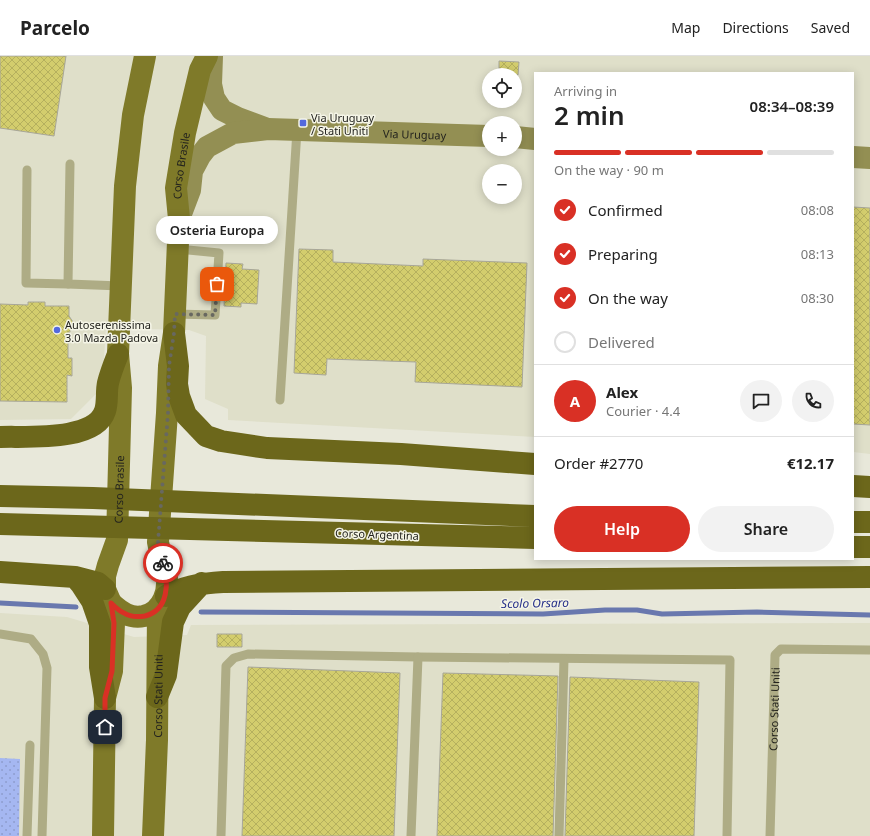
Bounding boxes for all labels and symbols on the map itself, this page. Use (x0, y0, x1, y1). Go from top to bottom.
place label: Via Uruguay / Stati Uniti (311, 110, 375, 138)
marker: Via Uruguay / Stati Uniti (298, 118, 308, 128)
street label: Via Uruguay (383, 125, 447, 142)
street label: Corso Brasile (168, 131, 193, 200)
callout: Osteria Europa (156, 216, 278, 244)
pin (200, 267, 234, 301)
place label: Autoserenissima 3.0 Mazda Padova (65, 317, 158, 345)
marker: Autoserenissima 3.0 Mazda Padova (52, 325, 62, 335)
street label: Corso Brasile (110, 455, 127, 523)
street label: Corso Argentina (335, 525, 419, 543)
courier (143, 543, 183, 583)
water label: Scolo Orsaro (501, 594, 569, 612)
street label: Corso Stati Uniti (150, 654, 165, 738)
street label: Corso Stati Uniti (765, 667, 782, 751)
pin (88, 710, 122, 744)

